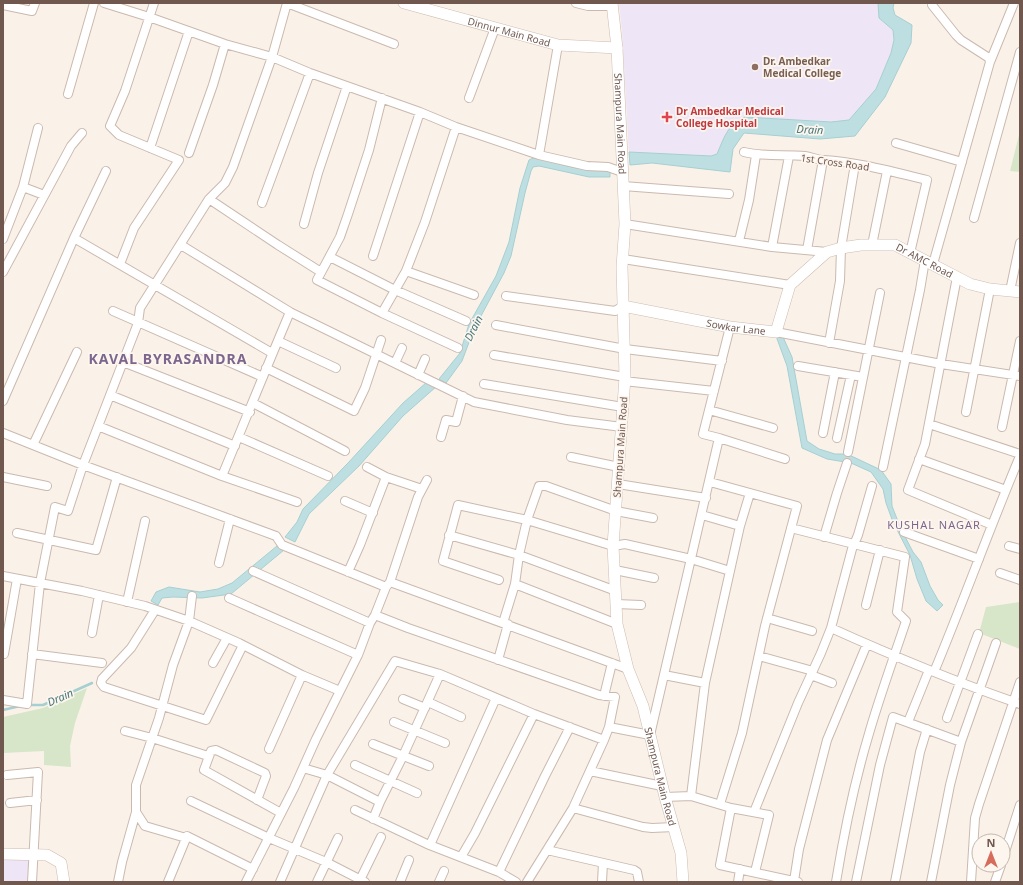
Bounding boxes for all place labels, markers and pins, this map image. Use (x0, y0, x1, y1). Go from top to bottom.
place label: Dr. Ambedkar Medical College (763, 54, 841, 80)
marker: Dr. Ambedkar Medical College (750, 62, 760, 72)
place label: Dr Ambedkar Medical College Hospital (676, 104, 784, 130)
marker: Dr Ambedkar Medical College Hospital (661, 111, 673, 123)

